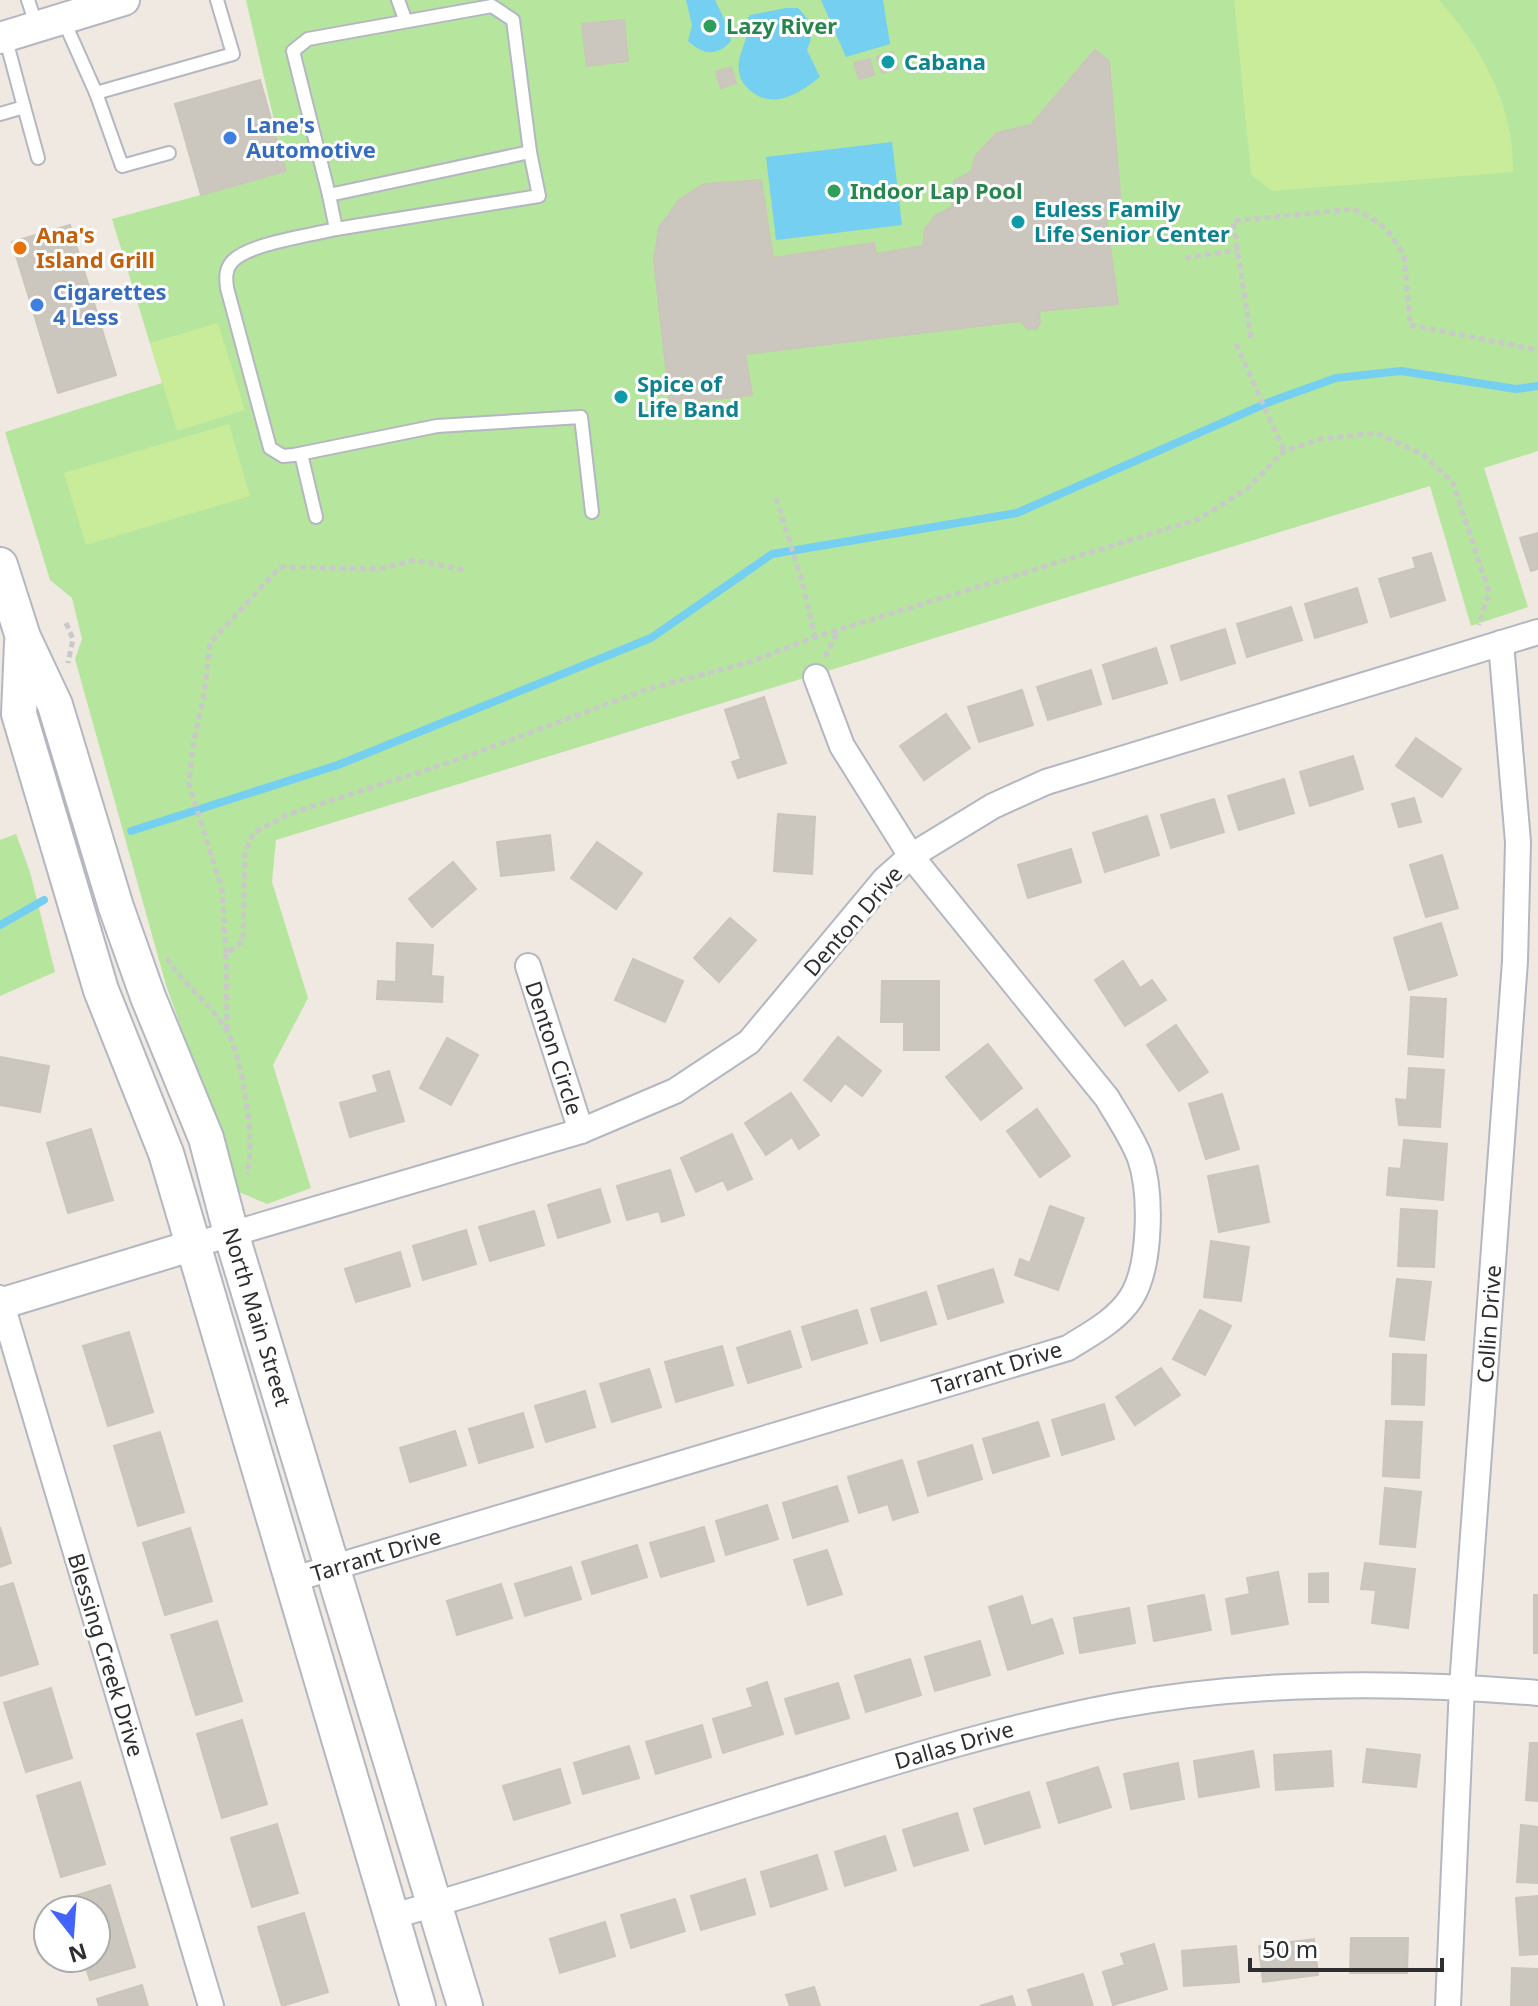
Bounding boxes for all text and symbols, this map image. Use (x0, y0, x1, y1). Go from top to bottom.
place label: Lazy River (726, 10, 837, 40)
marker: Lazy River (701, 17, 719, 35)
place label: Cabana (904, 46, 986, 76)
marker: Cabana (879, 53, 897, 71)
place label: Lane's Automotive (246, 109, 376, 164)
marker: Lane's Automotive (221, 129, 239, 147)
place label: Indoor Lap Pool (850, 175, 1023, 205)
marker: Indoor Lap Pool (825, 182, 843, 200)
place label: Euless Family Life Senior Center (1034, 193, 1230, 248)
marker: Euless Family Life Senior Center (1009, 213, 1027, 231)
place label: Ana's Island Grill (36, 219, 155, 274)
marker: Ana's Island Grill (11, 239, 29, 257)
place label: Cigarettes 4 Less (53, 276, 167, 331)
marker: Cigarettes 4 Less (28, 296, 46, 314)
place label: Spice of Life Band (637, 368, 739, 423)
marker: Spice of Life Band (612, 388, 630, 406)
street label: Denton Drive (796, 859, 909, 982)
street label: Denton Circle (519, 977, 591, 1119)
street label: North Main Street (217, 1224, 299, 1410)
street label: Collin Drive (1469, 1264, 1507, 1384)
street label: Tarrant Drive (928, 1333, 1065, 1401)
street label: Tarrant Drive (307, 1520, 444, 1588)
street label: Blessing Creek Drive (62, 1549, 152, 1760)
street label: Dallas Drive (891, 1713, 1017, 1775)
north arrow (32, 1894, 112, 1974)
scale bar (1250, 1922, 1442, 1972)
text: 50 m (1262, 1932, 1318, 1965)
text: N (65, 1937, 91, 1971)

